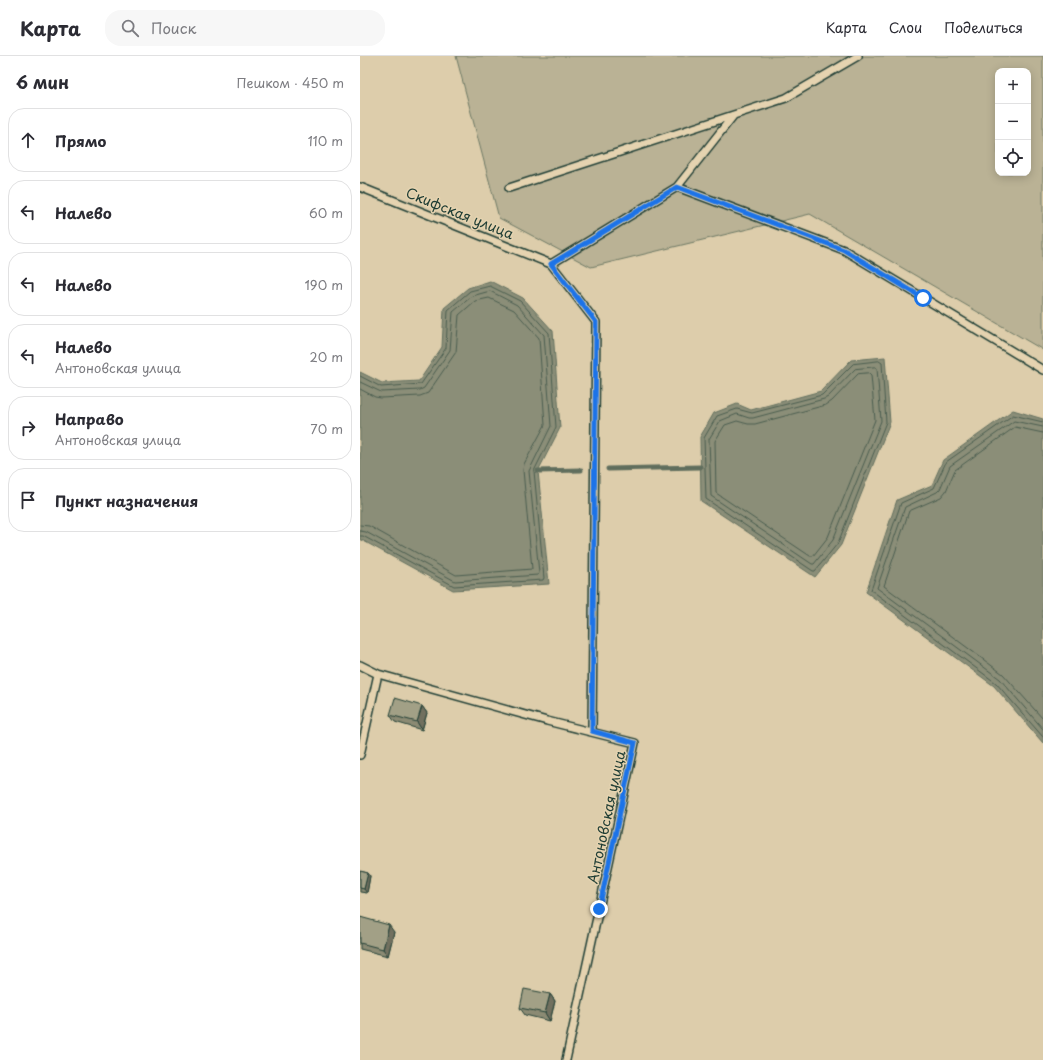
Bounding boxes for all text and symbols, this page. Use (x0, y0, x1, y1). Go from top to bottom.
search box (105, 10, 385, 46)
text: Карта (20, 14, 81, 42)
text: Поиск (151, 16, 196, 39)
icon: search (119, 17, 141, 39)
text: Карта (826, 17, 867, 38)
text: Слои (889, 17, 922, 38)
text: Поделиться (944, 17, 1023, 38)
map controls (995, 68, 1031, 176)
button: + (995, 68, 1031, 104)
text: 6 мин (16, 69, 69, 95)
text: Пешком · 450 m (236, 73, 344, 92)
button: − (995, 104, 1031, 140)
icon: ahead (17, 129, 39, 151)
text: Прямо (55, 129, 106, 152)
text: 110 m (308, 131, 343, 150)
button: locate (995, 140, 1031, 176)
street label: Скифская улица (403, 182, 517, 244)
icon: left (17, 201, 39, 223)
text: Налево (55, 201, 112, 224)
text: 60 m (309, 203, 343, 222)
icon: left (17, 273, 39, 295)
text: Налево (55, 273, 112, 296)
text: 190 m (304, 275, 343, 294)
route start (914, 289, 932, 307)
text: Налево (55, 335, 112, 358)
icon: left (17, 345, 39, 367)
text: 20 m (309, 347, 343, 366)
text: Антоновская улица (55, 358, 181, 377)
text: Направо (55, 407, 124, 430)
icon: right (17, 417, 39, 439)
text: 70 m (310, 419, 343, 438)
text: Антоновская улица (55, 430, 181, 449)
icon: arrive (17, 489, 39, 511)
text: Пункт назначения (55, 489, 198, 512)
street label: Антоновская улица (582, 748, 630, 886)
route end (590, 900, 608, 918)

